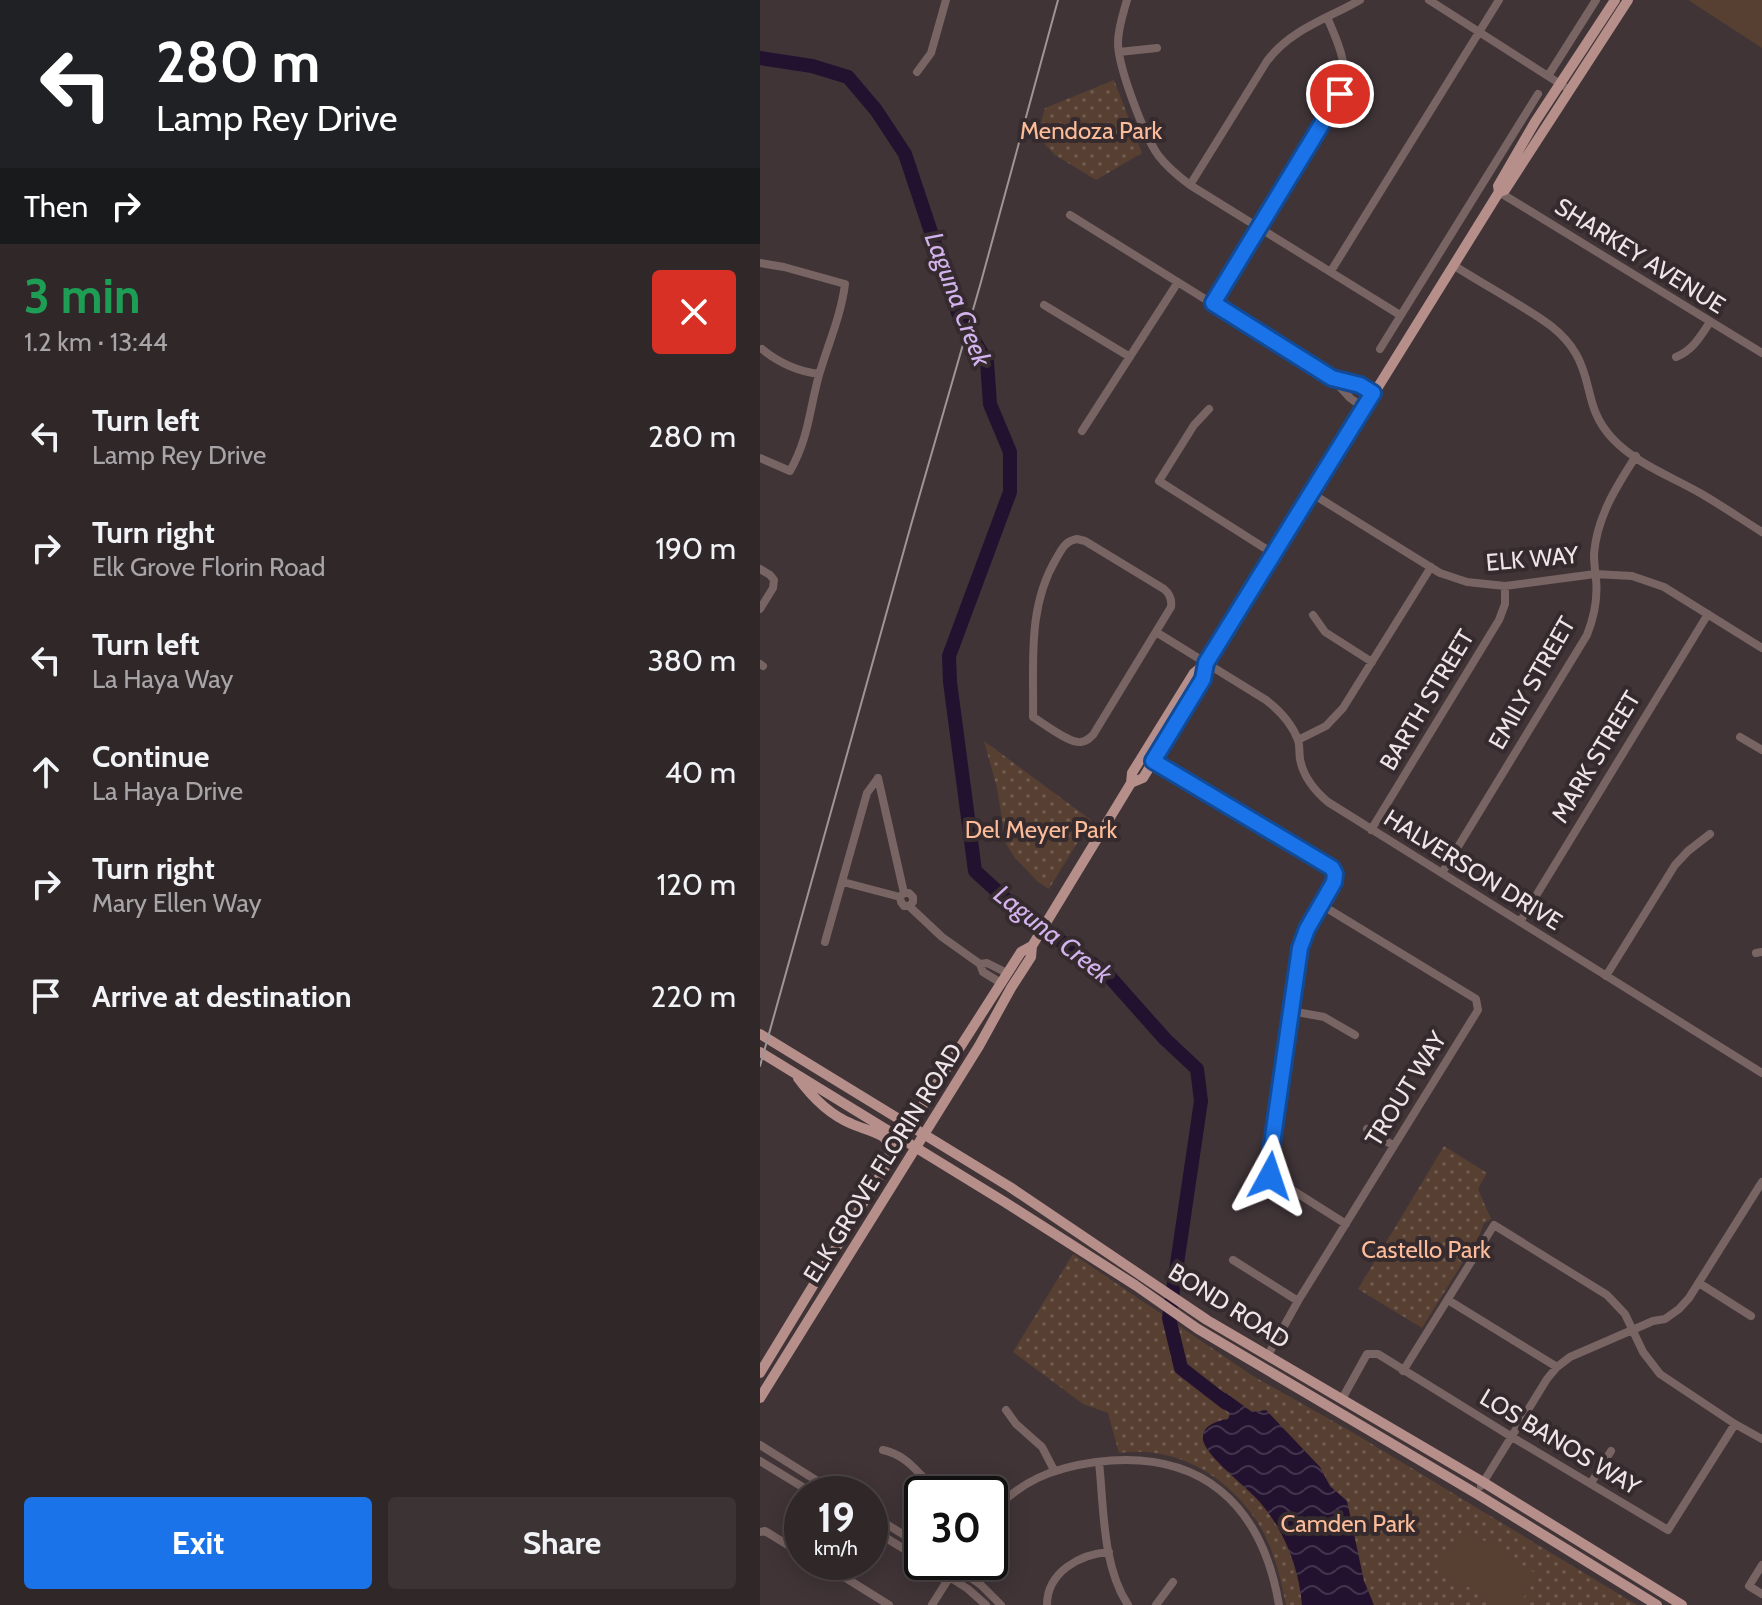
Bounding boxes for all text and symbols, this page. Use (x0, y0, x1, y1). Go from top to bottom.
text: 280 m (156, 28, 320, 96)
icon: left (24, 32, 128, 136)
pin (1306, 60, 1374, 128)
icon: arrive (1318, 72, 1362, 116)
text: Lamp Rey Drive (156, 96, 397, 140)
park label: Mendoza Park (1020, 116, 1163, 145)
icon: right (104, 184, 148, 228)
text: Then (24, 188, 88, 225)
street label: SHARKEY AVENUE (1550, 192, 1731, 320)
water label: Laguna Creek (918, 227, 999, 371)
text: 3 min (24, 267, 140, 325)
button: close (652, 270, 736, 354)
text: 1.2 km · 13:44 (24, 326, 168, 358)
text: Turn left (92, 402, 200, 439)
icon: left (24, 414, 68, 458)
text: 280 m (648, 418, 736, 455)
text: Lamp Rey Drive (92, 439, 266, 471)
text: Turn right (92, 514, 215, 551)
icon: right (24, 526, 68, 570)
text: 190 m (655, 530, 736, 567)
street label: ELK WAY (1484, 540, 1580, 577)
text: Elk Grove Florin Road (92, 551, 325, 583)
street label: EMILY STREET (1482, 611, 1581, 754)
street label: BARTH STREET (1373, 624, 1480, 775)
text: Turn left (92, 626, 200, 663)
icon: left (24, 638, 68, 682)
text: 380 m (648, 642, 736, 679)
text: La Haya Way (92, 663, 233, 695)
street label: MARK STREET (1545, 686, 1646, 828)
text: Continue (92, 738, 209, 775)
icon: ahead (24, 750, 68, 794)
text: 40 m (665, 754, 736, 791)
text: La Haya Drive (92, 775, 243, 807)
street label: HALVERSON DRIVE (1379, 803, 1568, 936)
park label: Del Meyer Park (965, 815, 1117, 844)
text: Turn right (92, 850, 215, 887)
icon: right (24, 862, 68, 906)
text: 120 m (656, 866, 736, 903)
water label: Laguna Creek (988, 878, 1119, 991)
text: Mary Ellen Way (92, 887, 262, 919)
icon: arrive (24, 974, 68, 1018)
text: Arrive at destination (92, 978, 352, 1015)
text: 220 m (651, 978, 736, 1015)
street label: TROUT WAY (1359, 1026, 1453, 1152)
street label: ELK GROVE FLORIN ROAD (797, 1038, 968, 1288)
position arrow (1228, 1134, 1312, 1218)
park label: Castello Park (1361, 1235, 1491, 1264)
street label: BOND ROAD (1163, 1257, 1295, 1354)
street label: LOS BANOS WAY (1475, 1382, 1646, 1501)
speed limit sign: 30 (904, 1476, 1008, 1580)
text: 19 (817, 1493, 855, 1542)
button: Exit (24, 1497, 372, 1589)
button: Share (388, 1497, 736, 1589)
park label: Camden Park (1280, 1509, 1416, 1538)
text: km/h (814, 1536, 858, 1560)

